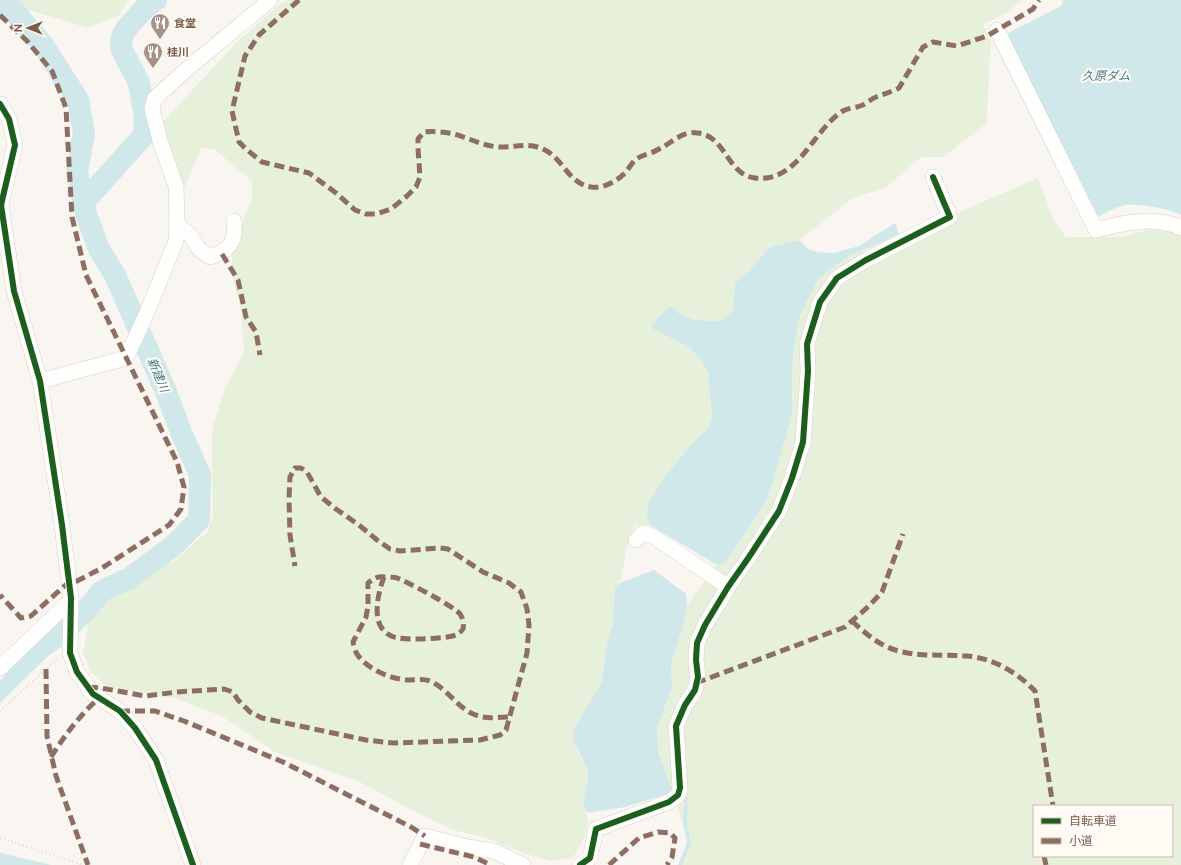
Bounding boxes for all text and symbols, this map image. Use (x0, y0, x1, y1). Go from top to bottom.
north arrow (8, 8, 48, 48)
restaurant icon: 食堂 (149, 12, 171, 40)
place label: 食堂 (174, 17, 196, 30)
text: N (12, 24, 25, 32)
restaurant icon: 桂川 (142, 41, 164, 69)
place label: 桂川 (167, 46, 189, 59)
water label: 久原ダム (1082, 69, 1130, 83)
water label: 新建川 (145, 356, 172, 396)
legend (1033, 805, 1173, 857)
text: 自転車道 (1069, 814, 1117, 828)
text: 小道 (1069, 834, 1093, 848)

